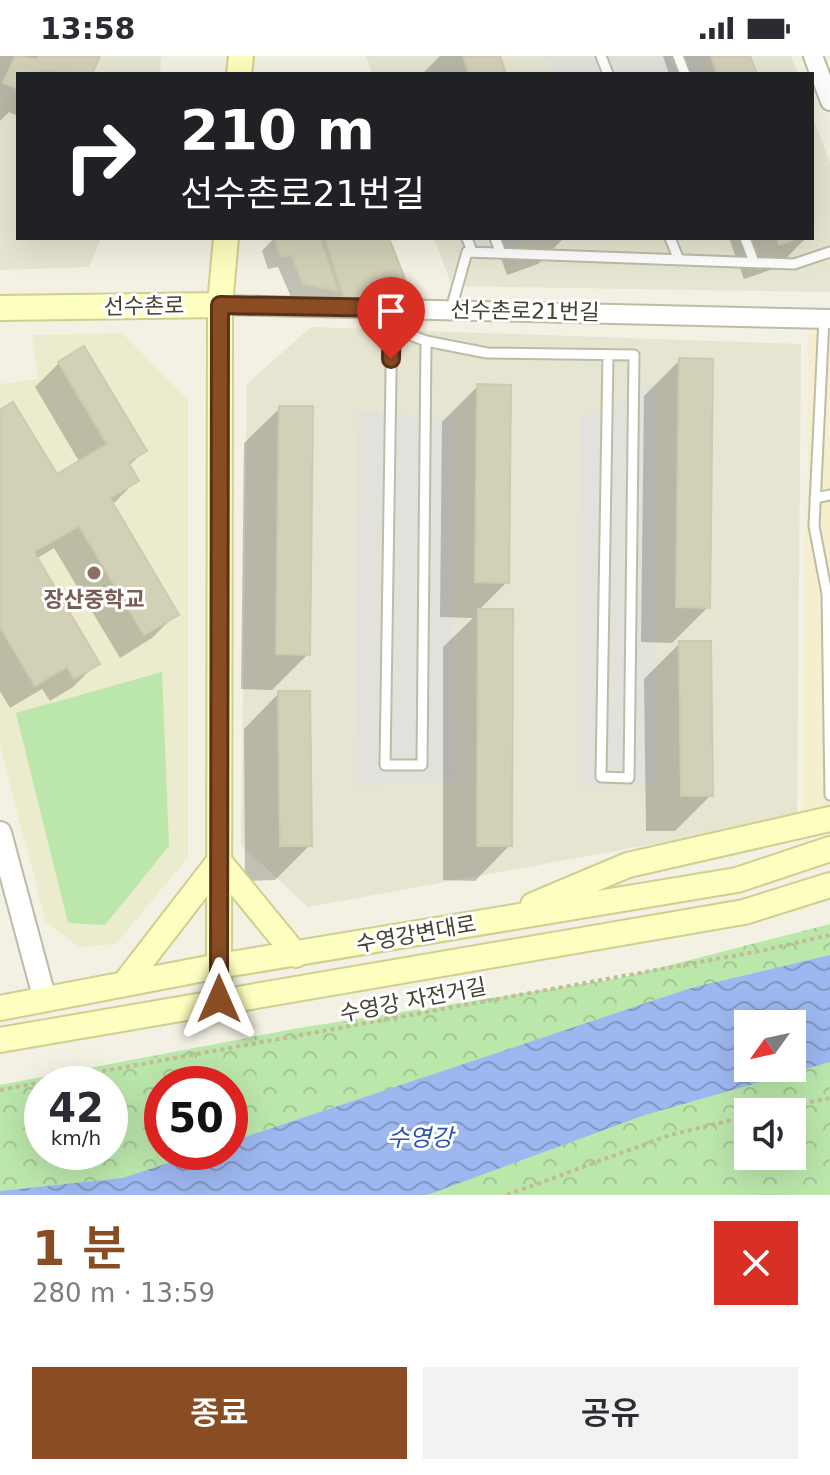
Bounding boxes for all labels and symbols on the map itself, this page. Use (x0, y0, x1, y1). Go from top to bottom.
pin (357, 277, 425, 359)
street label: 선수촌로 (103, 293, 185, 319)
street label: 선수촌로21번길 (450, 297, 600, 325)
marker: 장산중학교 (85, 564, 103, 582)
place label: 장산중학교 (43, 587, 145, 612)
street label: 수영강변대로 (354, 911, 478, 957)
position arrow (177, 957, 261, 1041)
street label: 수영강 자전거길 (338, 974, 488, 1026)
north arrow (734, 1010, 806, 1082)
speed limit sign: 50 (144, 1066, 248, 1170)
water label: 수영강 (387, 1124, 456, 1152)

